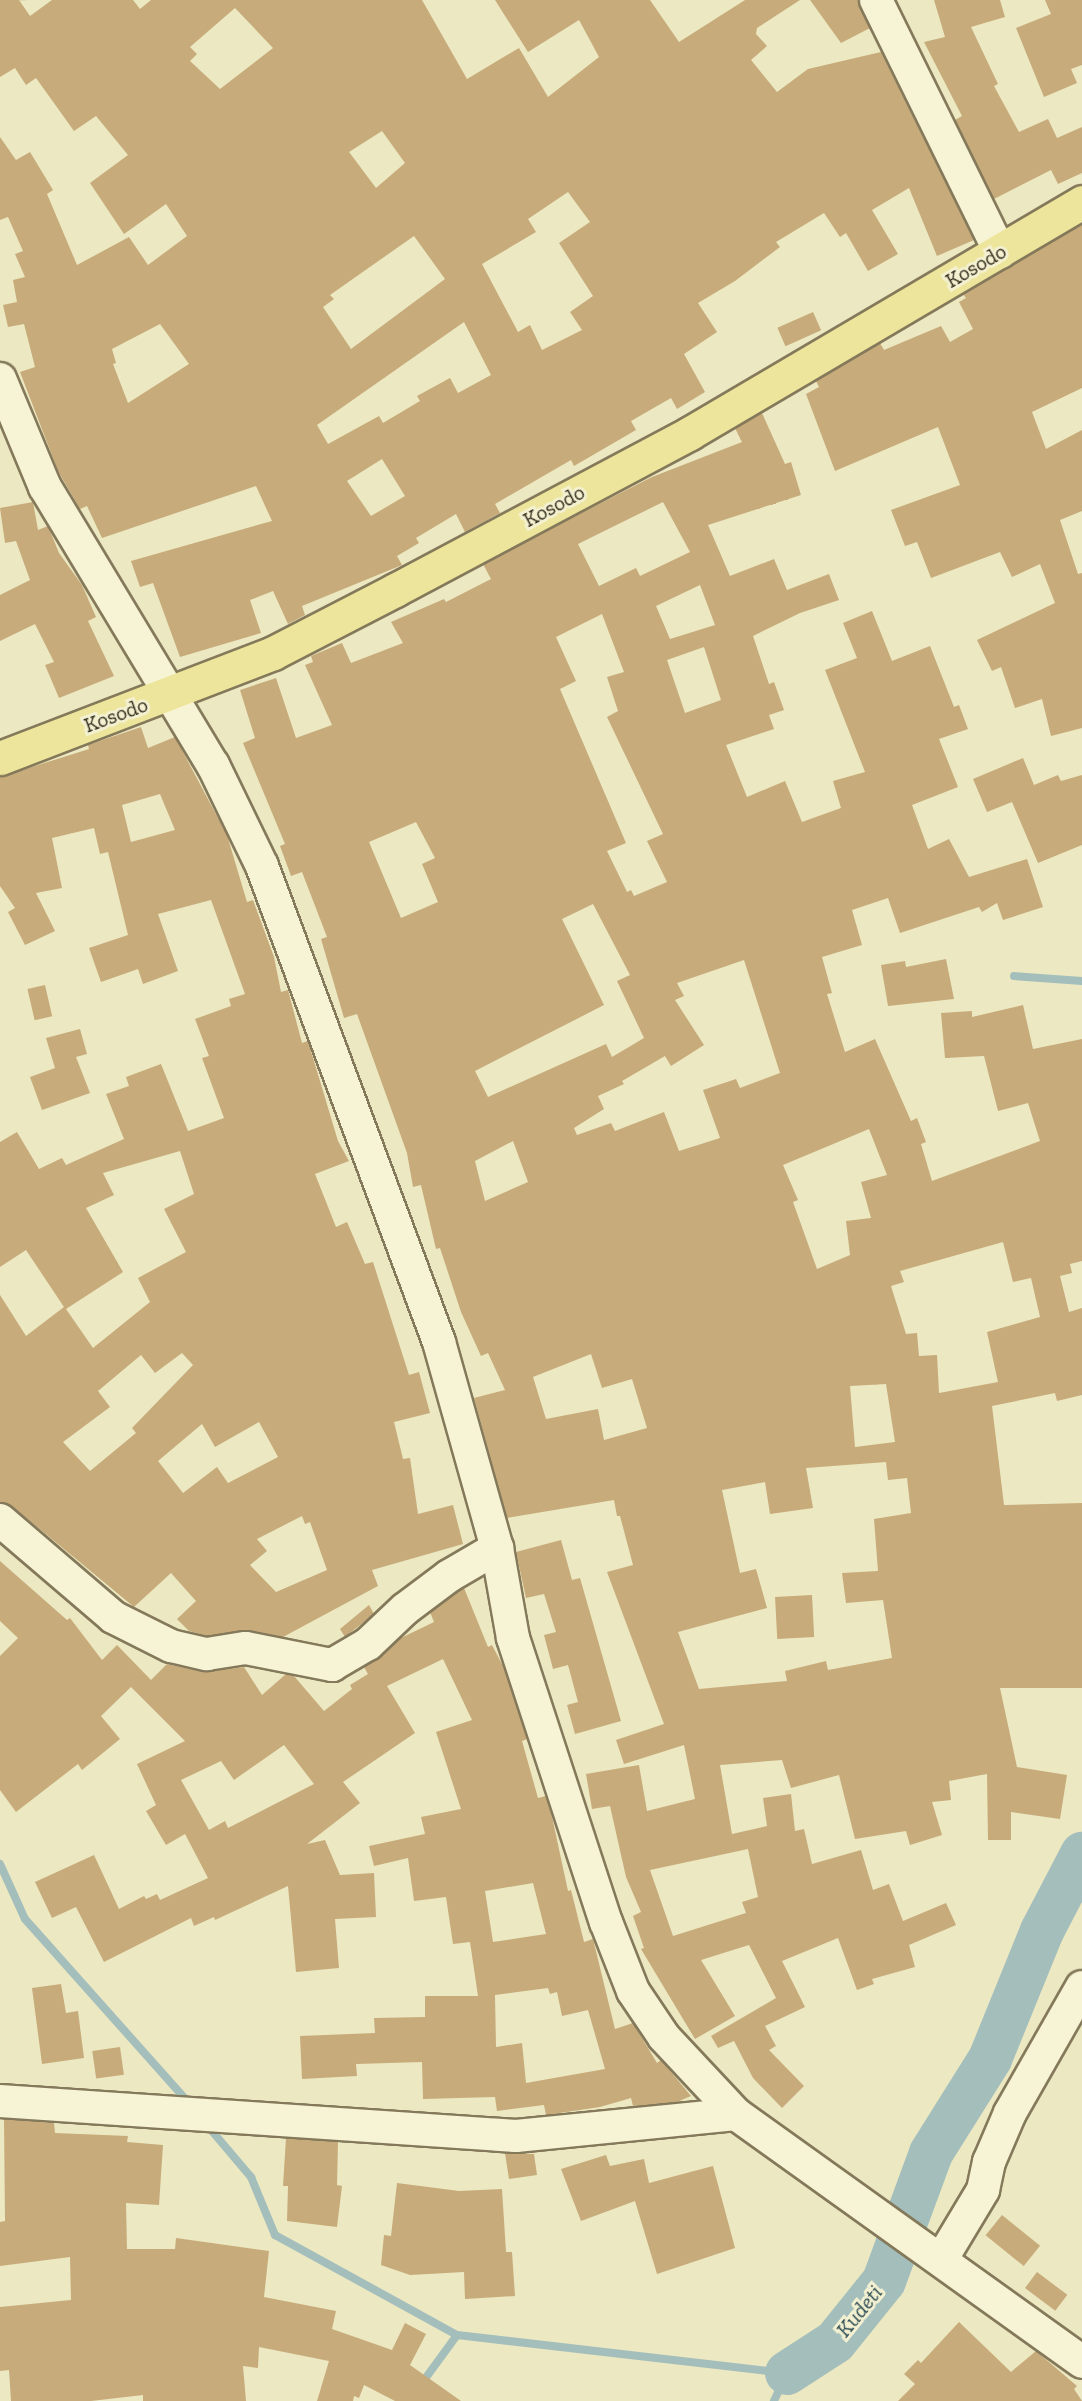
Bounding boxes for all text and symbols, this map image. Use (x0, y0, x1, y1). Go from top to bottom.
street label: Kosodo (941, 239, 1011, 293)
street label: Kosodo (519, 479, 589, 533)
street label: Kosodo (81, 692, 151, 738)
water label: Kudeti (830, 2280, 888, 2342)

